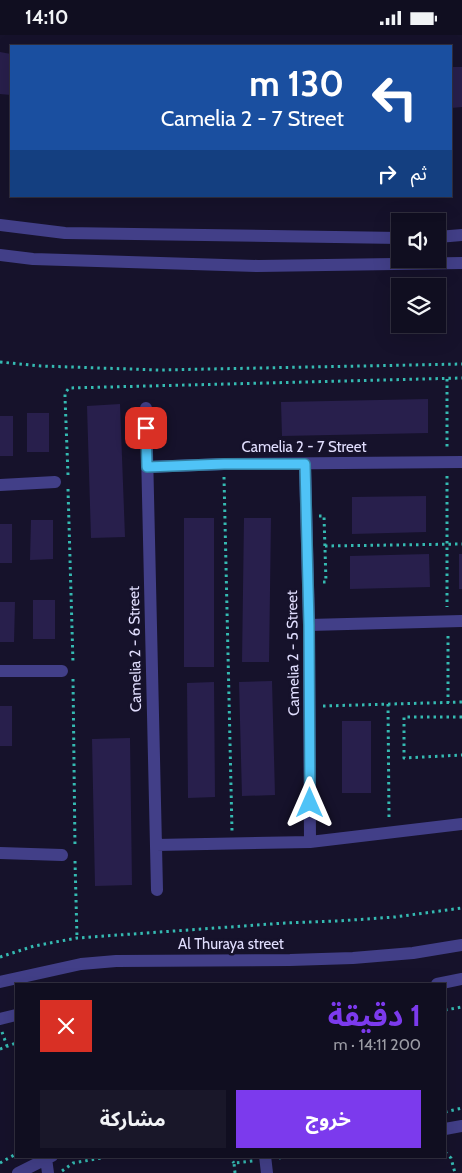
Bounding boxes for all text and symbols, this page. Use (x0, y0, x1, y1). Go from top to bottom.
text: 14:10 (25, 6, 68, 29)
text: 130 m (249, 62, 344, 105)
icon: left (362, 65, 427, 130)
text: Camelia 2 - 7 Street (161, 105, 344, 132)
icon: right (373, 160, 401, 188)
text: ثم (411, 162, 427, 185)
map controls (391, 213, 446, 333)
button: sound (391, 213, 446, 268)
button: layers (391, 278, 446, 333)
pin (125, 407, 167, 449)
icon: arrive (132, 414, 160, 442)
street label: Camelia 2 - 7 Street (241, 438, 367, 456)
street label: Camelia 2 - 6 Street (125, 586, 145, 712)
street label: Camelia 2 - 5 Street (283, 590, 303, 716)
position arrow (283, 776, 335, 828)
street label: Al Thuraya street (178, 935, 284, 953)
text: 1 دقيقة (328, 997, 421, 1034)
button: close (40, 1000, 92, 1052)
text: 200 m · 14:11 (333, 1035, 421, 1054)
button: مشاركة (40, 1090, 226, 1148)
button: خروج (236, 1090, 421, 1148)

